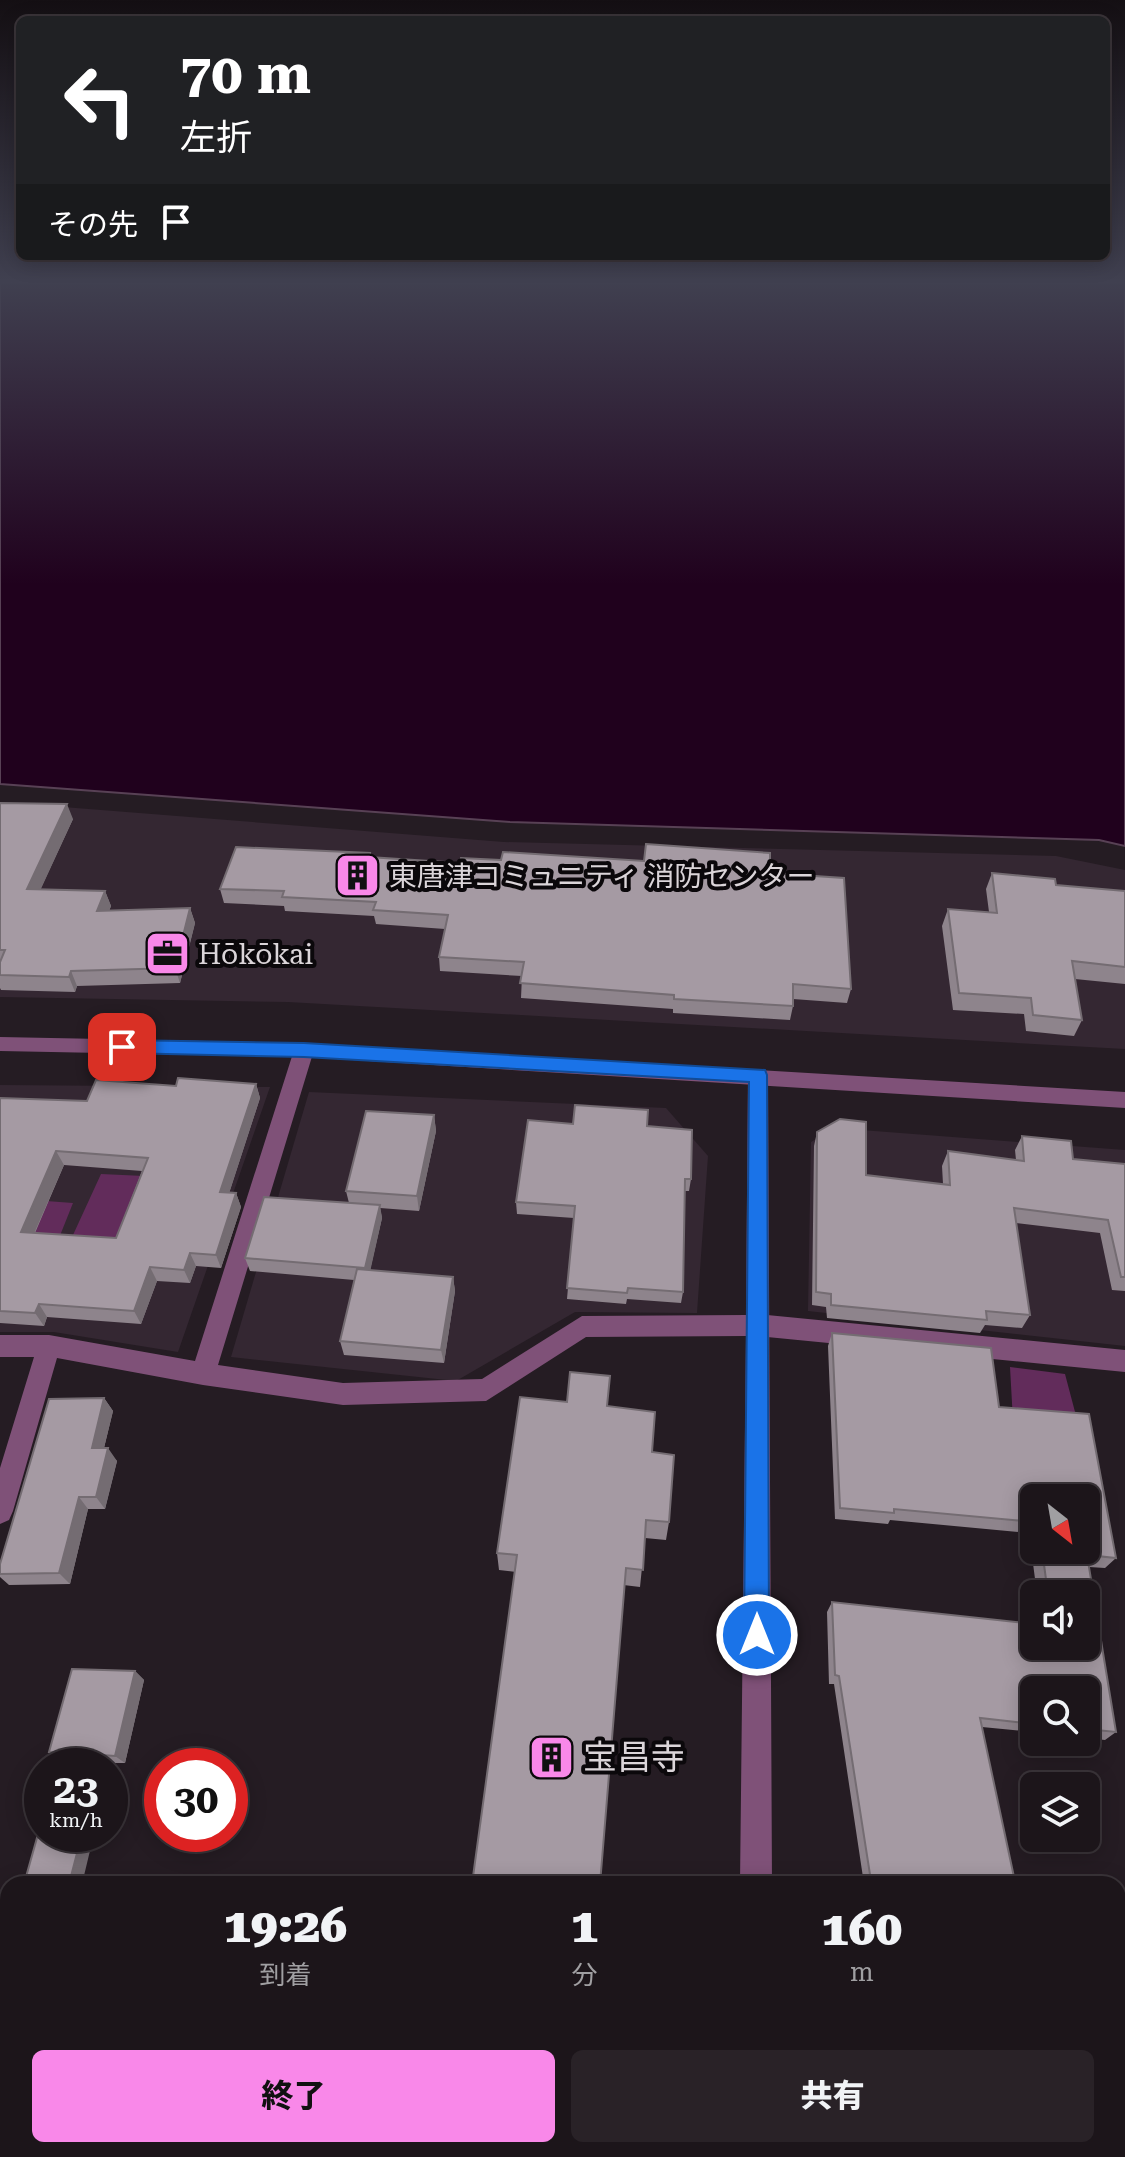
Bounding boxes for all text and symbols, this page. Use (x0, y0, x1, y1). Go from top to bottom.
text: 70 m (180, 41, 311, 107)
icon: left (48, 48, 152, 152)
text: 左折 (180, 117, 252, 159)
icon: arrive (154, 200, 198, 244)
text: その先 (48, 207, 138, 242)
building icon: 東唐津コミュニティ 消防センター (334, 852, 382, 900)
place label: 東唐津コミュニティ 消防センター (389, 860, 814, 893)
office icon: Hōkōkai (143, 930, 191, 978)
place label: Hōkōkai (198, 938, 313, 971)
pin (88, 1013, 156, 1081)
icon: arrive (100, 1025, 144, 1069)
north arrow (1020, 1484, 1100, 1564)
map controls (1020, 1484, 1100, 1852)
button: sound (1020, 1580, 1100, 1660)
position arrow (715, 1593, 799, 1677)
button: search (1020, 1676, 1100, 1756)
building icon: 宝昌寺 (528, 1733, 576, 1781)
place label: 宝昌寺 (583, 1737, 685, 1777)
speed limit sign: 30 (144, 1748, 248, 1852)
text: 23 (54, 1766, 98, 1813)
button: layers (1020, 1772, 1100, 1852)
text: km/h (49, 1808, 103, 1832)
text: 19:26 (224, 1898, 347, 1954)
text: 1 (571, 1898, 598, 1954)
text: 160 (822, 1901, 902, 1957)
text: m (850, 1957, 874, 1987)
text: 到着 (259, 1960, 311, 1990)
text: 分 (571, 1960, 597, 1990)
button: 終了 (32, 2050, 555, 2142)
button: 共有 (571, 2050, 1094, 2142)

